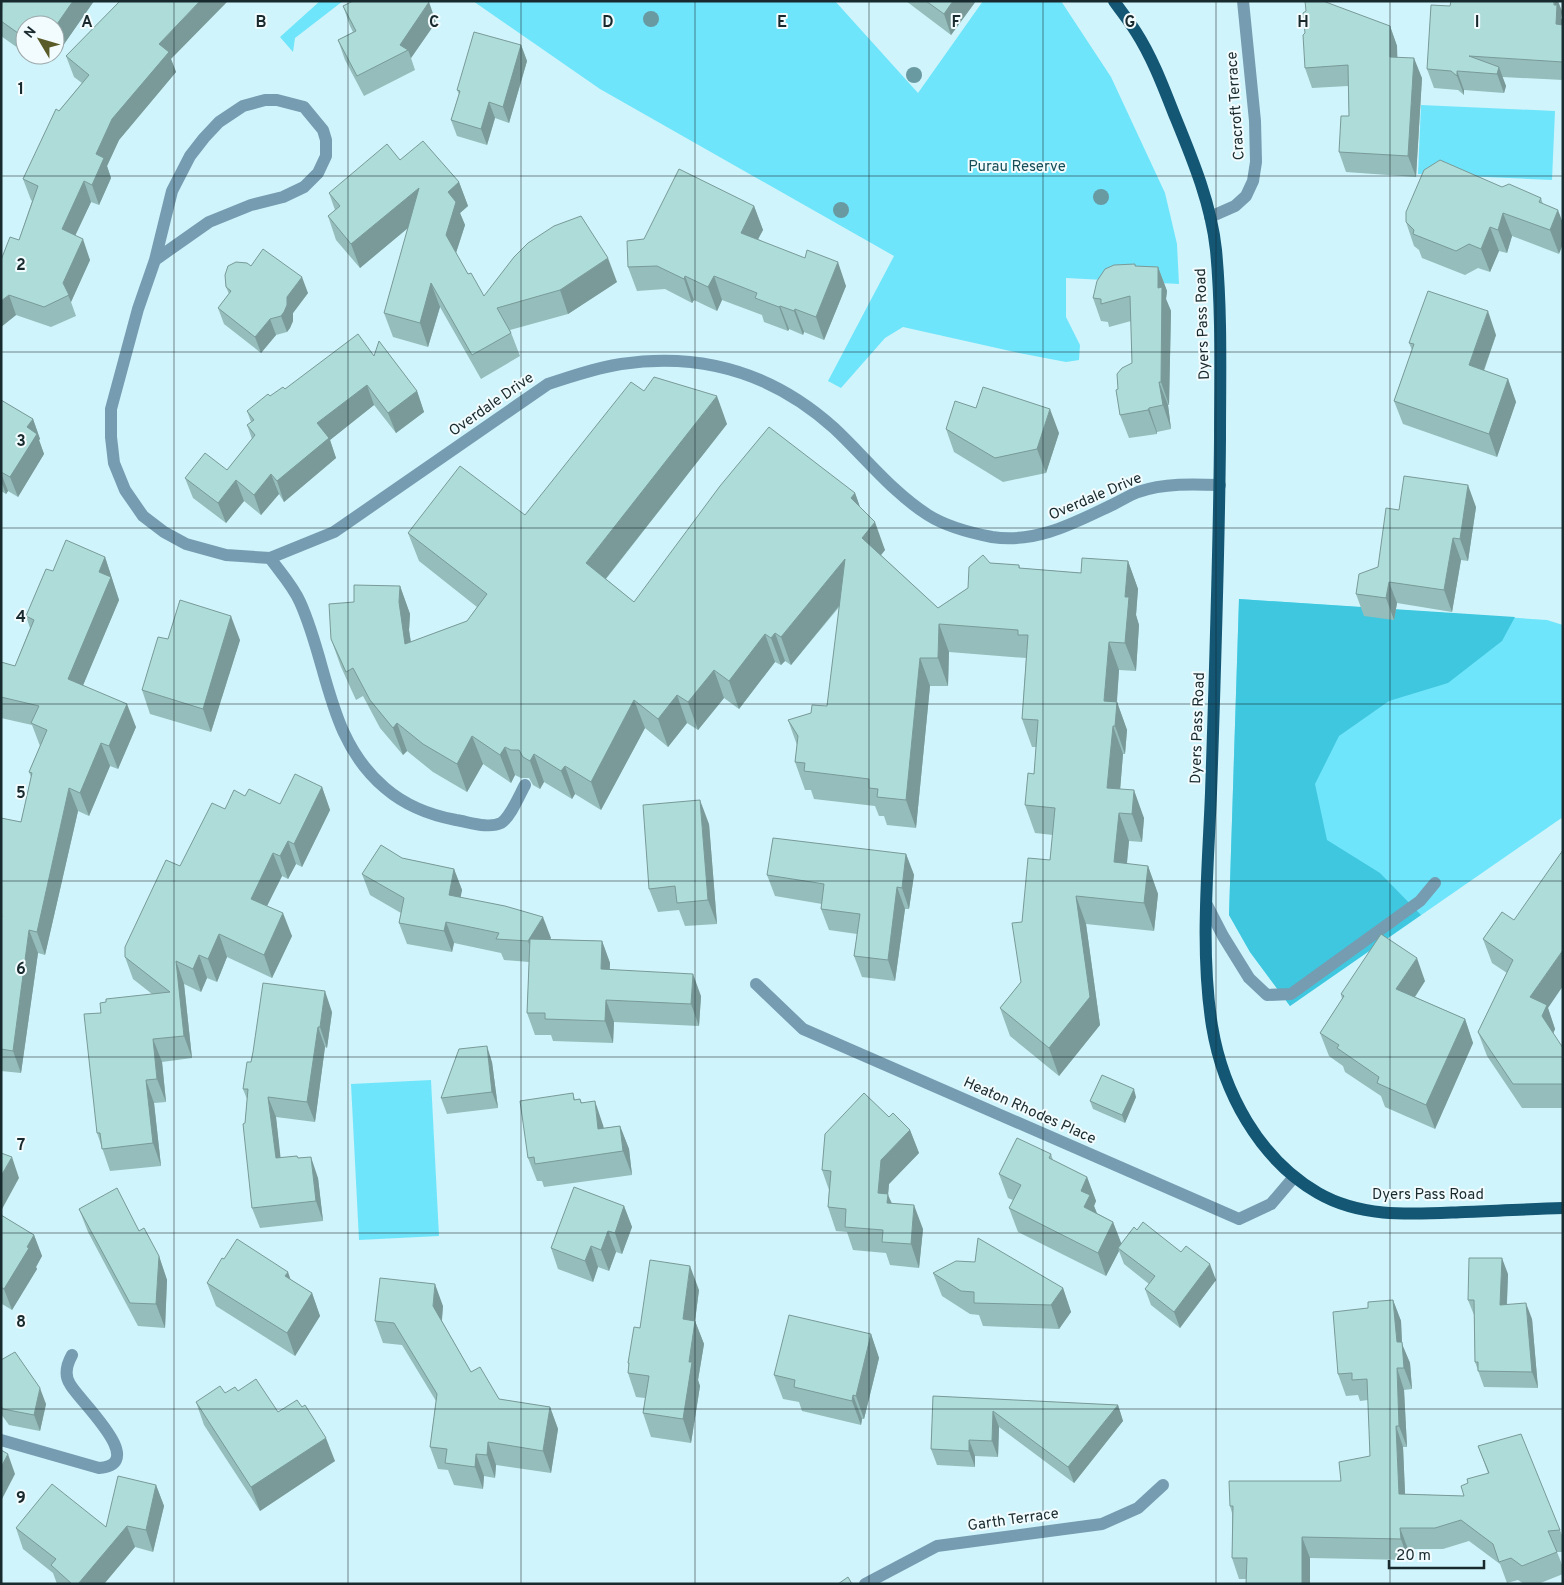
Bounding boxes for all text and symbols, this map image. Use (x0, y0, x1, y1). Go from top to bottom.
text: A (81, 13, 93, 33)
text: B (255, 13, 267, 33)
text: C (429, 13, 439, 33)
text: D (602, 13, 614, 33)
text: E (777, 13, 787, 33)
text: F (951, 13, 961, 33)
text: G (1125, 13, 1135, 33)
text: H (1297, 13, 1309, 33)
text: I (1475, 13, 1479, 33)
north arrow (15, 15, 65, 65)
text: N (21, 24, 41, 42)
street label: Cracroft Terrace (1223, 51, 1250, 161)
text: 1 (18, 80, 24, 100)
park label: Purau Reserve (968, 158, 1066, 177)
text: 2 (16, 256, 26, 276)
street label: Dyers Pass Road (1192, 268, 1215, 380)
street label: Overdale Drive (446, 369, 538, 442)
text: 3 (16, 432, 26, 452)
street label: Overdale Drive (1046, 469, 1145, 526)
text: 4 (16, 608, 26, 628)
street label: Dyers Pass Road (1187, 672, 1210, 784)
text: 5 (16, 784, 26, 804)
text: 6 (16, 960, 26, 980)
street label: Heaton Rhodes Place (960, 1074, 1099, 1149)
text: 7 (17, 1136, 25, 1156)
street label: Dyers Pass Road (1372, 1186, 1484, 1205)
text: 8 (16, 1313, 26, 1333)
text: 9 (16, 1489, 26, 1509)
street label: Garth Terrace (966, 1505, 1060, 1536)
scale bar (1389, 1538, 1484, 1570)
text: 20 m (1396, 1547, 1431, 1566)

